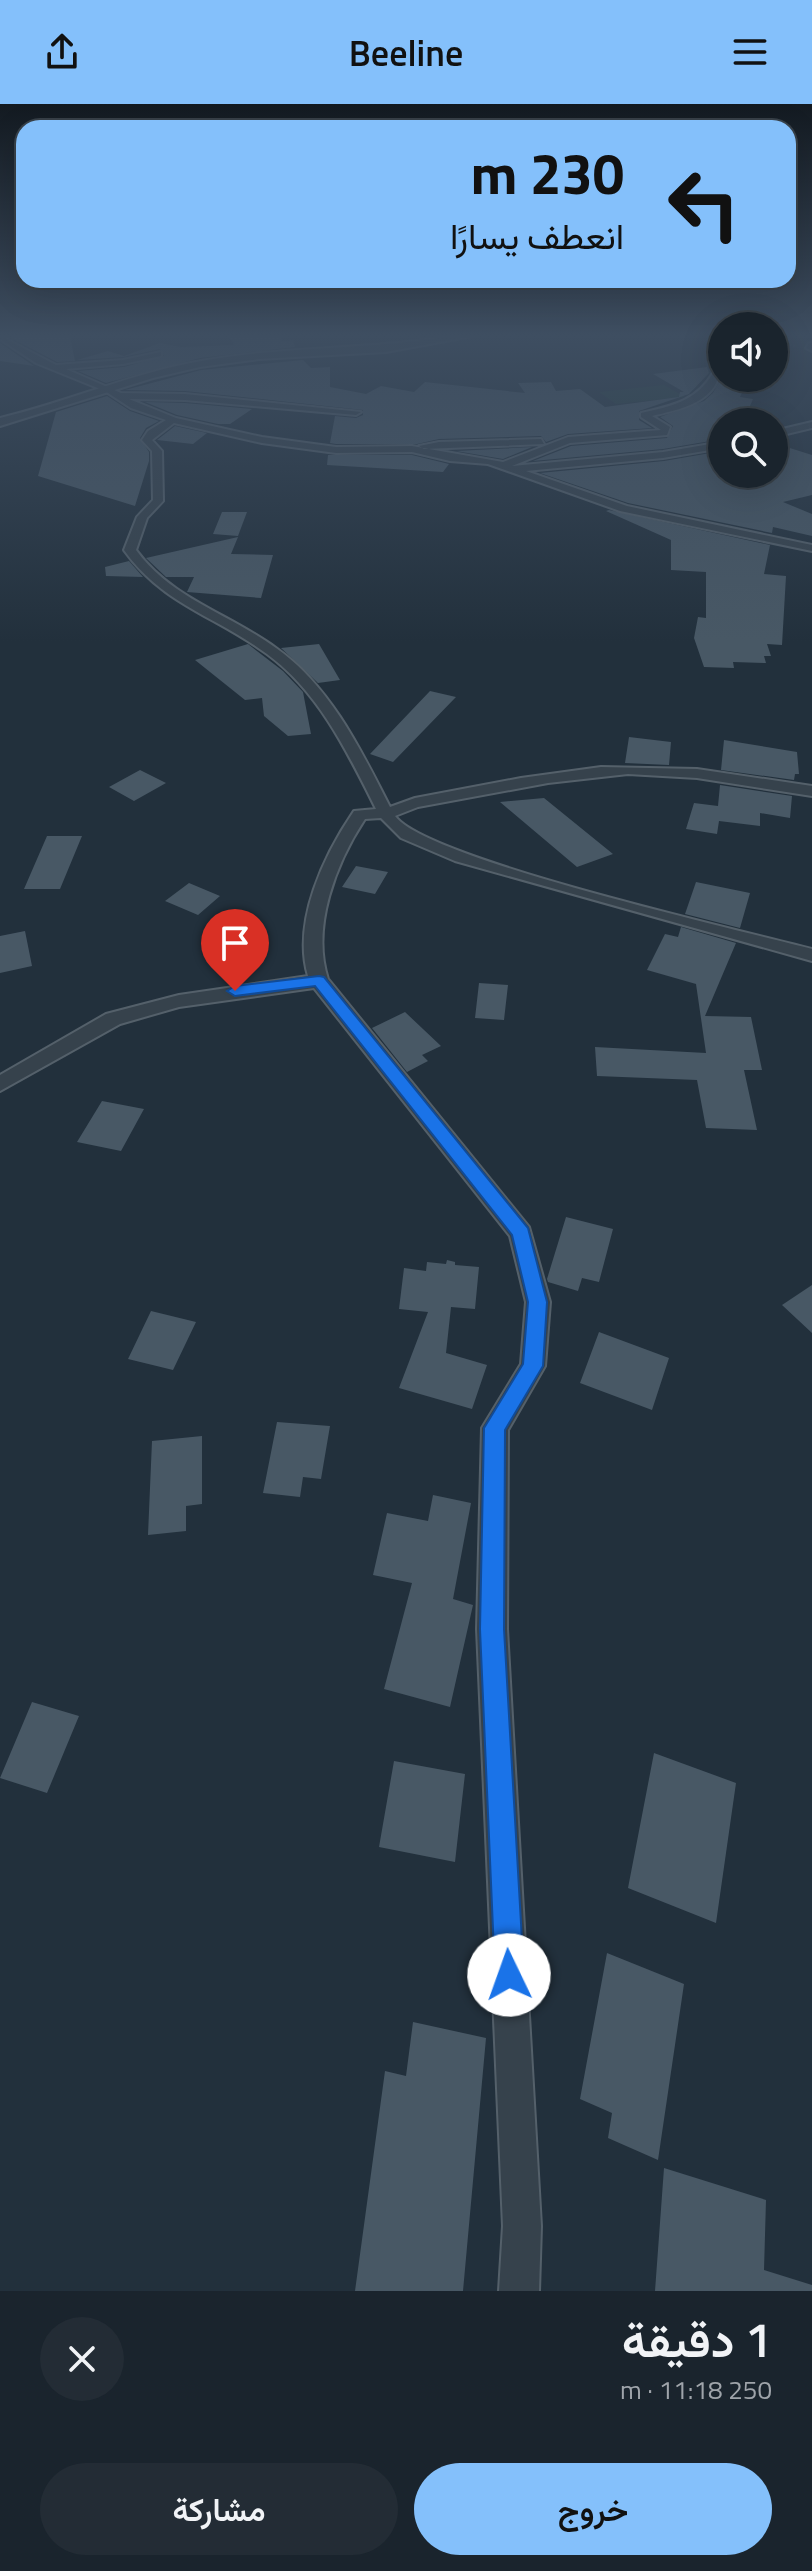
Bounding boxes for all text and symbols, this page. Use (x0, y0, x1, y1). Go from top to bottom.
text: Beeline (349, 25, 463, 80)
icon: share (40, 30, 84, 74)
icon: menu (728, 30, 772, 74)
text: 230 m (471, 131, 624, 216)
icon: left (652, 152, 756, 256)
text: انعطف يسارًا (450, 208, 624, 263)
map controls (708, 312, 788, 488)
button: sound (708, 312, 788, 392)
button: search (708, 408, 788, 488)
pin (201, 909, 269, 991)
icon: arrive (213, 921, 257, 965)
position arrow (467, 1933, 551, 2017)
text: 1 دقيقة (622, 2303, 772, 2376)
button: close (40, 2317, 124, 2401)
text: 250 m · 11:18 (620, 2370, 772, 2409)
button: مشاركة (40, 2463, 398, 2555)
button: خروج (414, 2463, 772, 2555)

